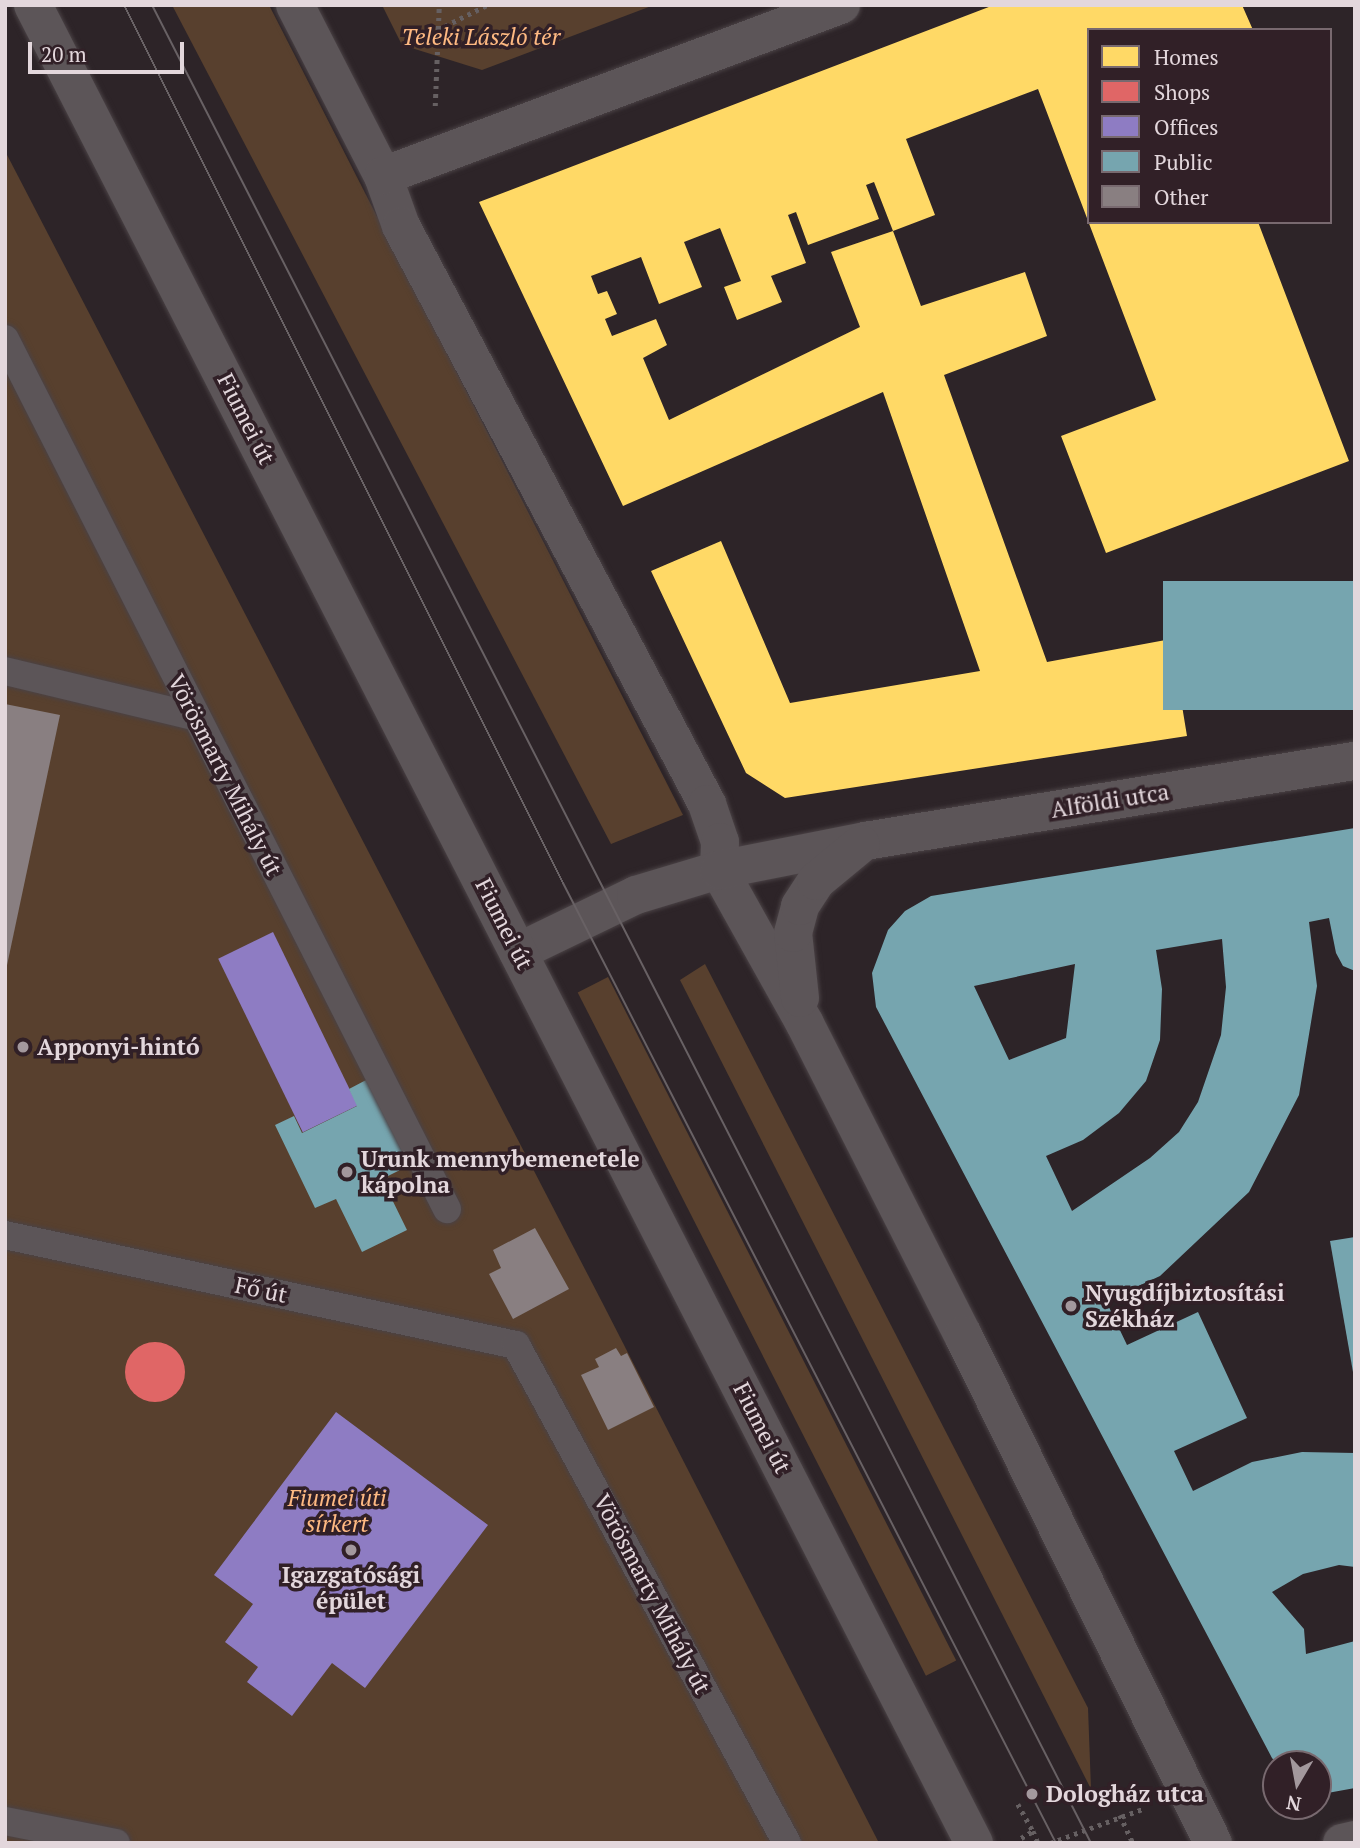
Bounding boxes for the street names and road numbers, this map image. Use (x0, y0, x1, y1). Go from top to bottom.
street label: Fiumei út (211, 369, 281, 469)
street label: Vörösmarty Mihály út (162, 670, 288, 880)
street label: Alföldi utca (1049, 778, 1171, 824)
street label: Fiumei út (469, 874, 539, 974)
street label: Fő út (232, 1271, 290, 1309)
street label: Fiumei út (727, 1378, 797, 1478)
street label: Vörösmarty Mihály út (588, 1489, 716, 1699)

